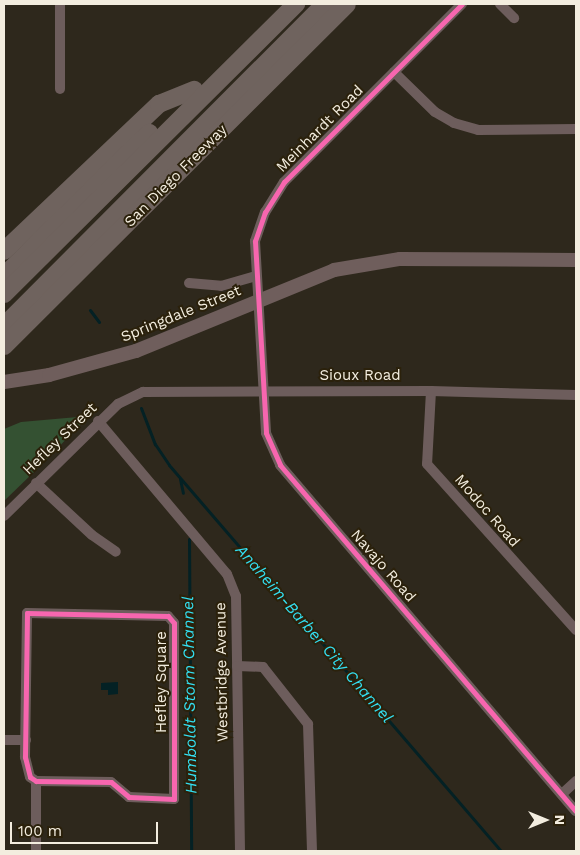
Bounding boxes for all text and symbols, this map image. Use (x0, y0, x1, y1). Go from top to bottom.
street label: Meinhardt Road (273, 82, 367, 176)
street label: San Diego Freeway (121, 121, 231, 231)
street label: Springdale Street (118, 282, 244, 346)
street label: Sioux Road (319, 367, 401, 385)
street label: Hefley Street (19, 399, 101, 479)
street label: Modoc Road (451, 471, 523, 551)
street label: Navajo Road (347, 526, 419, 606)
water label: Anaheim-Barber City Channel (231, 541, 397, 727)
water label: Humboldt Storm Channel (179, 596, 201, 794)
street label: Westbridge Avenue (212, 602, 232, 742)
street label: Hefley Square (153, 631, 171, 733)
north arrow (520, 795, 570, 845)
scale bar (12, 812, 160, 844)
text: N (552, 815, 568, 825)
text: 100 m (18, 822, 62, 840)

